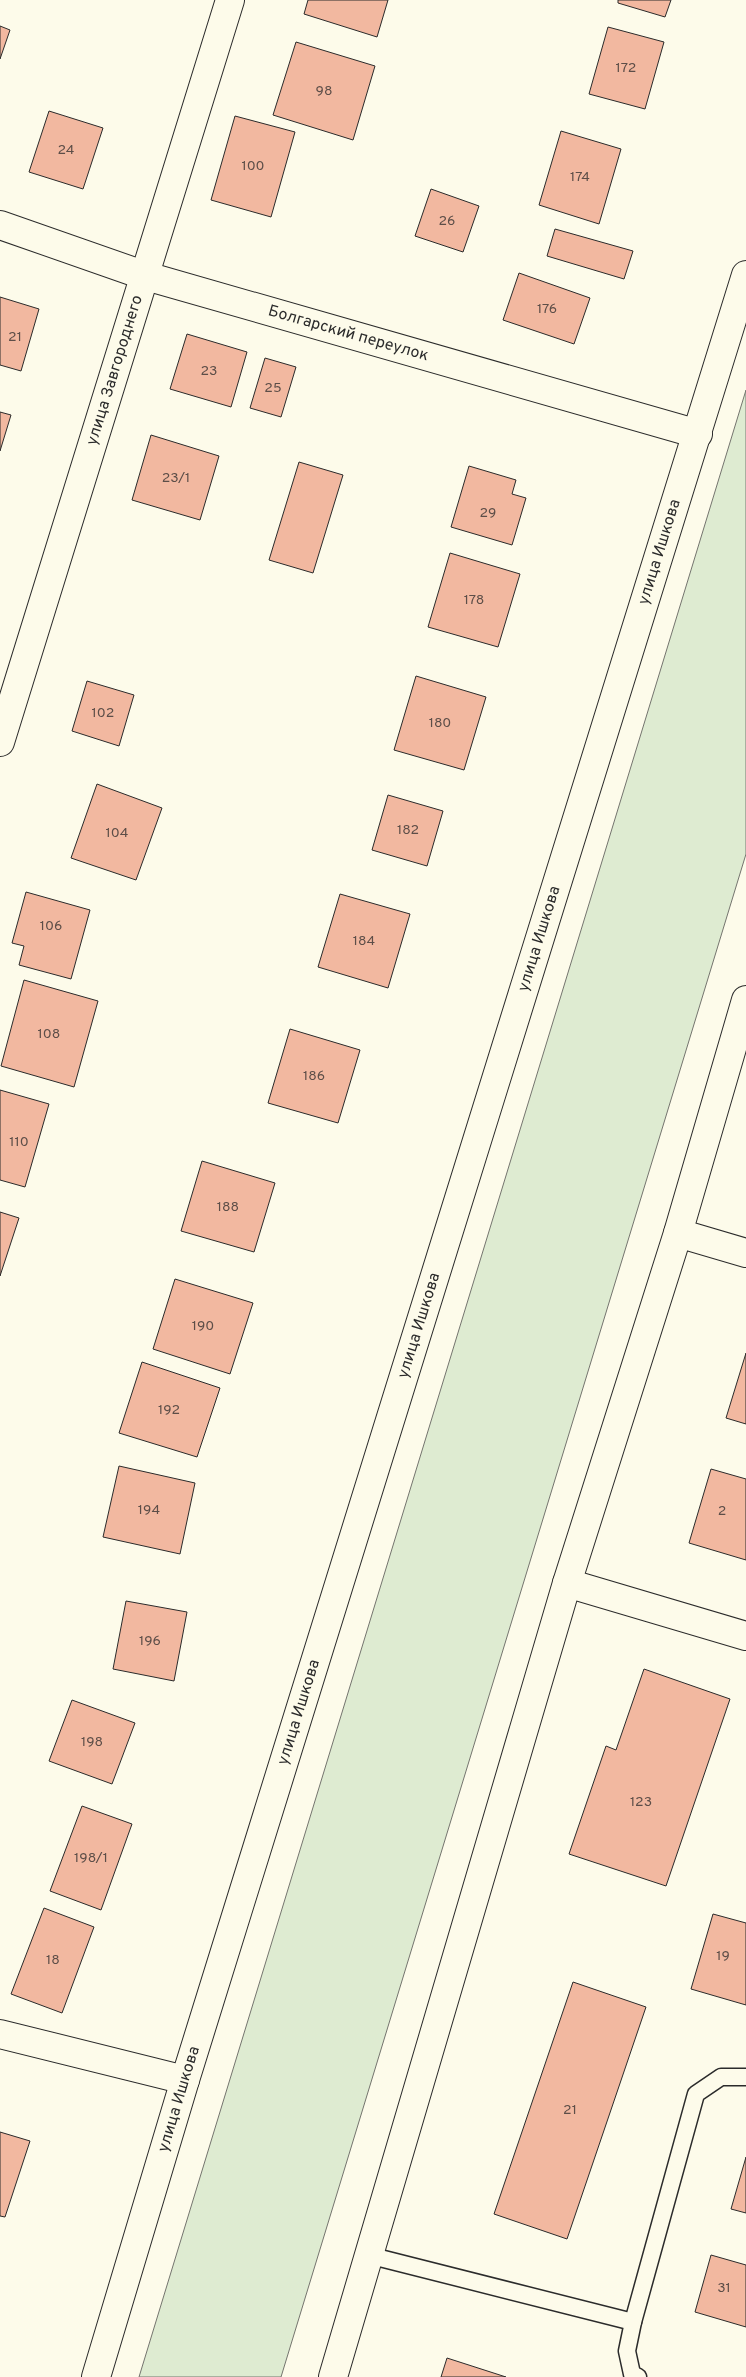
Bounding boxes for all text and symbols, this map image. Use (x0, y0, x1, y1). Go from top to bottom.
house number: 172 (616, 60, 636, 77)
house number: 98 (316, 83, 332, 100)
house number: 24 (57, 142, 75, 159)
house number: 100 (241, 158, 265, 175)
house number: 174 (570, 169, 590, 186)
house number: 26 (439, 213, 455, 230)
street label: улица Завгороднего (83, 293, 148, 448)
street label: Болгарский переулок (266, 301, 431, 366)
house number: 176 (537, 301, 557, 318)
house number: 21 (8, 329, 22, 346)
house number: 23 (201, 363, 218, 380)
house number: 25 (264, 380, 282, 397)
house number: 23/1 (162, 470, 190, 487)
street label: улица Ишкова (634, 497, 686, 607)
house number: 29 (480, 505, 496, 522)
house number: 178 (464, 592, 484, 609)
house number: 102 (92, 705, 114, 722)
house number: 180 (429, 715, 451, 732)
house number: 182 (397, 822, 419, 839)
house number: 104 (106, 825, 128, 842)
street label: улица Ишкова (514, 884, 565, 994)
house number: 106 (40, 918, 62, 935)
house number: 184 (353, 933, 375, 950)
house number: 108 (38, 1026, 60, 1043)
house number: 186 (303, 1068, 325, 1085)
house number: 110 (9, 1134, 29, 1151)
house number: 188 (217, 1199, 239, 1216)
street label: улица Ишкова (394, 1270, 445, 1381)
house number: 190 (192, 1318, 214, 1335)
house number: 192 (158, 1402, 180, 1419)
house number: 194 (138, 1502, 160, 1519)
house number: 2 (718, 1503, 726, 1520)
house number: 196 (139, 1633, 161, 1650)
street label: улица Ишкова (273, 1657, 325, 1768)
house number: 198 (81, 1734, 103, 1751)
house number: 123 (630, 1794, 652, 1811)
house number: 198/1 (74, 1850, 108, 1867)
house number: 19 (716, 1948, 730, 1965)
house number: 18 (46, 1952, 60, 1969)
street label: улица Ишкова (154, 2044, 205, 2155)
house number: 21 (563, 2102, 577, 2119)
house number: 31 (717, 2280, 731, 2297)

